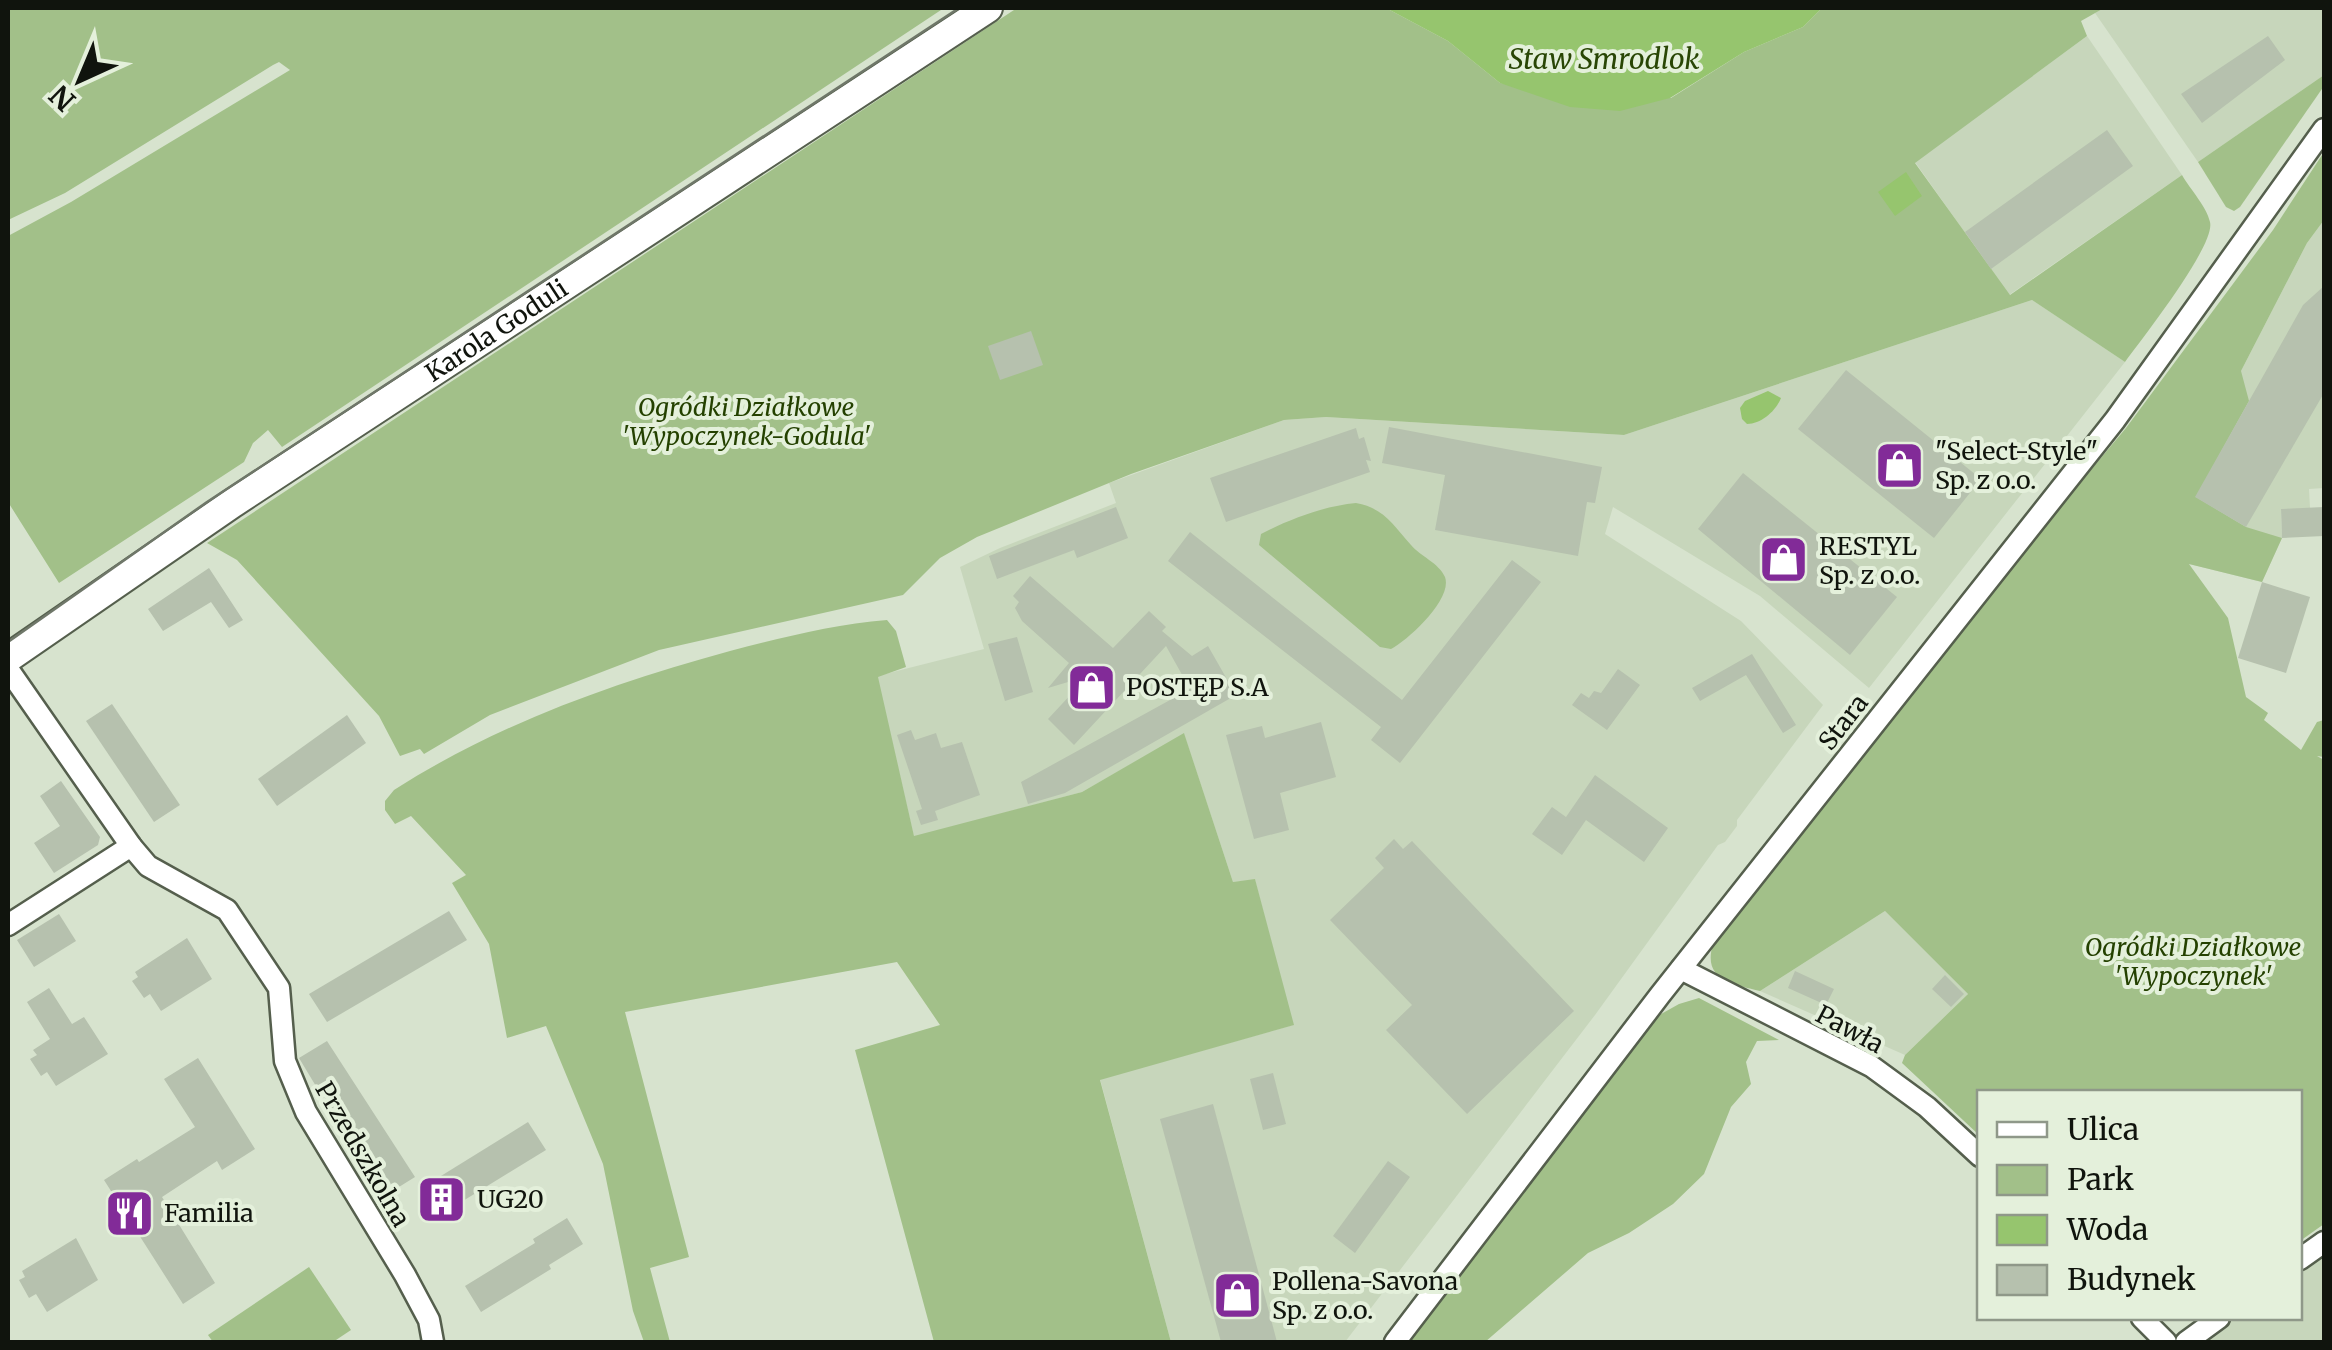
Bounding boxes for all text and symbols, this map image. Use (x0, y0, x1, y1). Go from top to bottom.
north arrow (30, 30, 130, 130)
water label: Staw Smrodlok (1508, 41, 1700, 77)
text: N (42, 77, 83, 119)
street label: Karola Goduli (419, 272, 574, 389)
park label: Ogródki Działkowe 'Wypoczynek-Godula' (621, 391, 871, 452)
place label: "Select-Style" Sp. z o.o. (1935, 435, 2098, 496)
shop icon: "Select-Style" Sp. z o.o. (1874, 439, 1926, 491)
place label: RESTYL Sp. z o.o. (1819, 530, 1920, 591)
shop icon: RESTYL Sp. z o.o. (1758, 534, 1810, 586)
shop icon: POSTĘP S.A (1065, 661, 1117, 713)
place label: POSTĘP S.A (1126, 671, 1269, 703)
street label: Stara (1811, 688, 1875, 756)
park label: Ogródki Działkowe 'Wypoczynek' (2085, 931, 2301, 992)
street label: Pawła (1811, 998, 1889, 1060)
street label: Przedszkolna (309, 1076, 417, 1232)
legend (1977, 1090, 2302, 1320)
text: Ulica (2067, 1110, 2139, 1148)
text: Park (2067, 1160, 2134, 1198)
building icon: UG20 (416, 1173, 468, 1225)
place label: UG20 (477, 1183, 544, 1215)
restaurant icon: Familia (103, 1187, 155, 1239)
place label: Familia (164, 1197, 254, 1229)
text: Woda (2066, 1210, 2148, 1248)
text: Budynek (2067, 1260, 2196, 1298)
place label: Pollena-Savona Sp. z o.o. (1272, 1265, 1458, 1326)
shop icon: Pollena-Savona Sp. z o.o. (1211, 1269, 1263, 1321)

